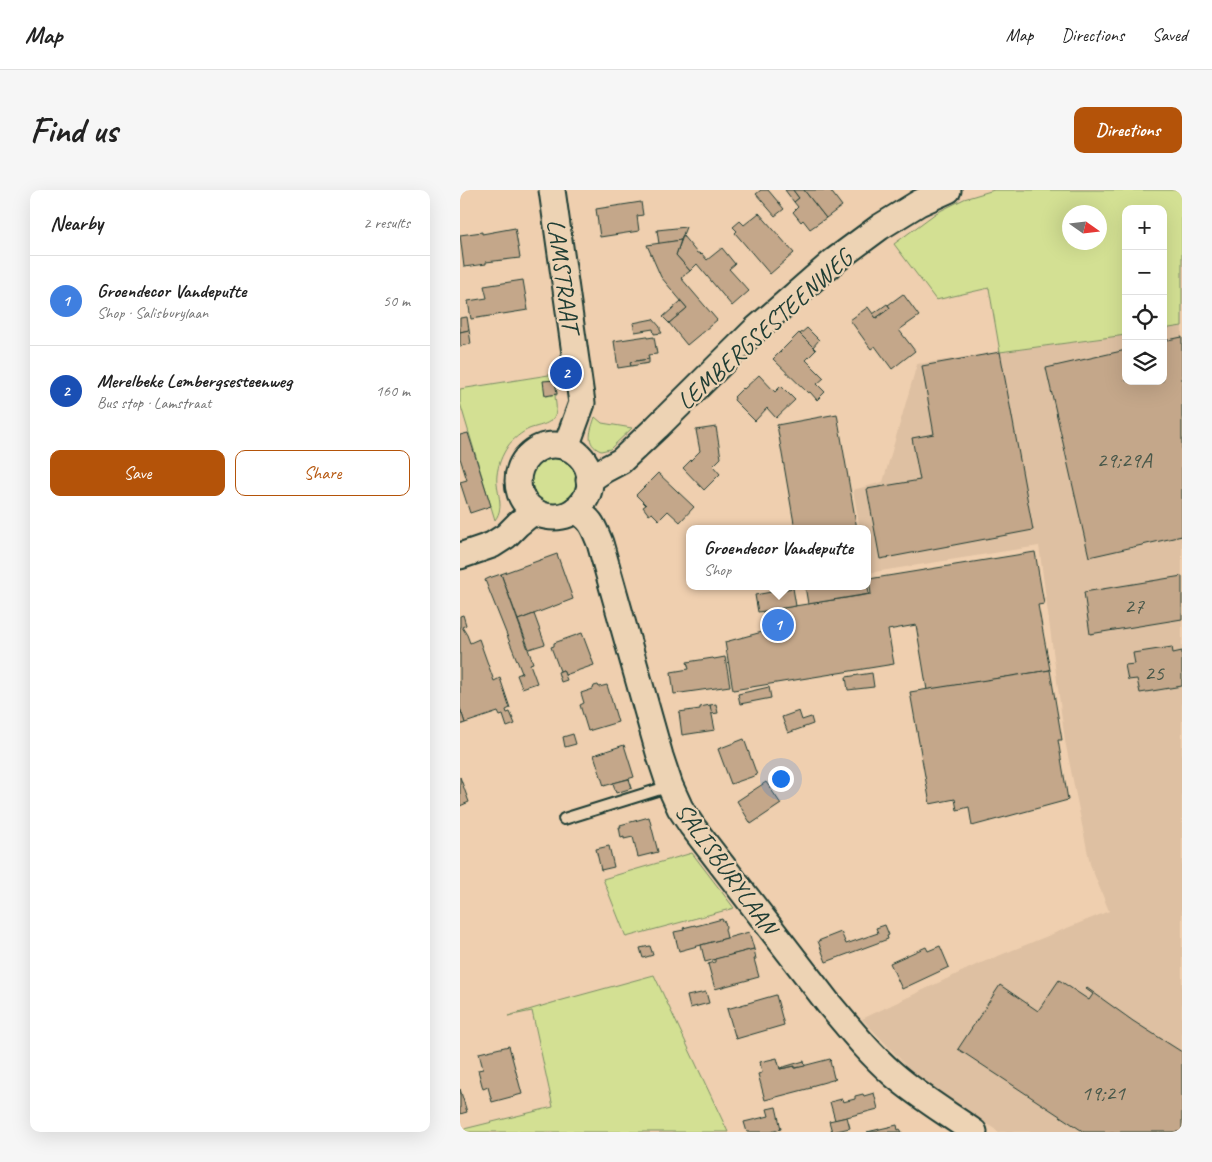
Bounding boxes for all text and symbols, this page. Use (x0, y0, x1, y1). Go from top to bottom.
text: Map (25, 20, 62, 50)
text: Map (1006, 24, 1033, 46)
text: Directions (1061, 24, 1124, 46)
text: Saved (1152, 24, 1187, 46)
button: Directions (1074, 107, 1182, 153)
text: Find us (30, 108, 117, 153)
north arrow (1062, 205, 1107, 250)
map controls (1122, 205, 1167, 385)
button: + (1122, 205, 1167, 250)
text: Nearby (50, 210, 103, 236)
text: 2 results (363, 213, 410, 233)
street label: LAMSTRAAT (539, 217, 588, 340)
street label: LEMBERGSESTEENWEG (670, 241, 861, 417)
button: − (1122, 250, 1167, 295)
text: Groendecor Vandeputte (97, 279, 246, 303)
text: 1 (62, 291, 70, 311)
text: 50 m (383, 291, 410, 311)
button: locate (1122, 295, 1167, 340)
text: Shop · Salisburylaan (97, 303, 208, 323)
button: layers (1122, 340, 1167, 385)
pin: 2 (550, 354, 582, 392)
text: Merelbeke Lembergsesteenweg (97, 369, 292, 393)
text: 2 (62, 381, 70, 401)
text: 160 m (376, 381, 410, 401)
text: Bus stop · Lamstraat (97, 393, 211, 413)
house number: 29;29A (1096, 446, 1152, 474)
button: Save (50, 450, 225, 496)
button: Share (235, 450, 410, 496)
popup (686, 525, 871, 590)
text: Groendecor Vandeputte (704, 536, 853, 560)
text: Shop (704, 560, 731, 580)
house number: 27 (1124, 592, 1145, 620)
pin: 1 (762, 606, 794, 644)
house number: 25 (1144, 659, 1165, 687)
your location (768, 766, 794, 792)
street label: SALISBURYLAAN (668, 796, 787, 944)
house number: 19;21 (1081, 1079, 1126, 1107)

